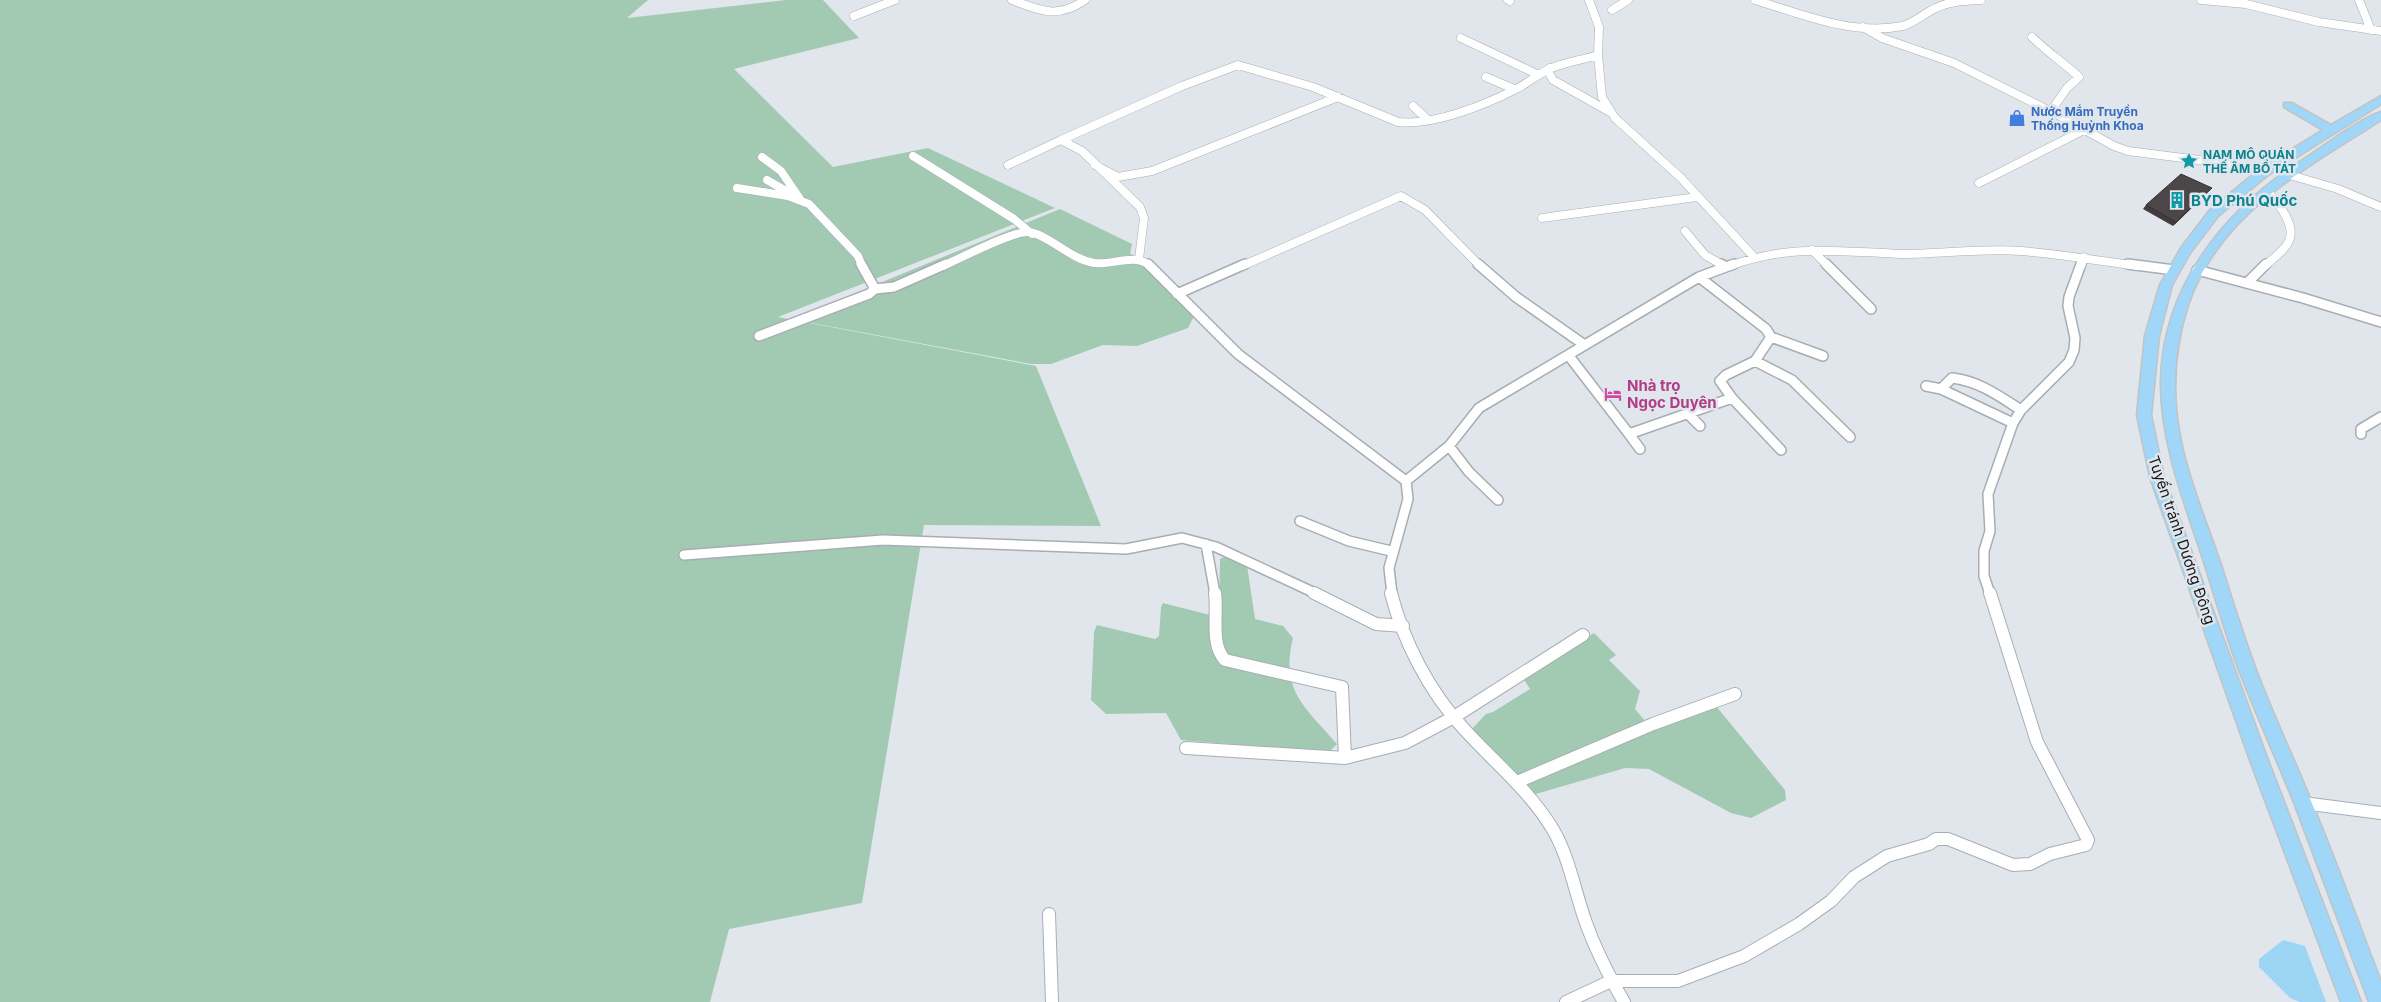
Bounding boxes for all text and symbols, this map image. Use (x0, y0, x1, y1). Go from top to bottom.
place label: Nước Mắm Truyền Thống Huỳnh Khoa (2031, 104, 2144, 133)
shop icon: Nước Mắm Truyền Thống Huỳnh Khoa (2007, 108, 2027, 128)
place label: NAM MÔ QUÁN THẾ ÂM BỒ TÁT (2203, 147, 2296, 176)
place icon: NAM MÔ QUÁN THẾ ÂM BỒ TÁT (2179, 151, 2199, 171)
building icon: BYD Phú Quốc (2167, 190, 2187, 210)
place label: BYD Phú Quốc (2191, 191, 2297, 210)
place label: Nhà trọ Ngọc Duyên (1627, 376, 1717, 412)
hotel icon: Nhà trọ Ngọc Duyên (1603, 384, 1623, 404)
street label: Tuyến tránh Dương Đông (2144, 453, 2220, 627)

